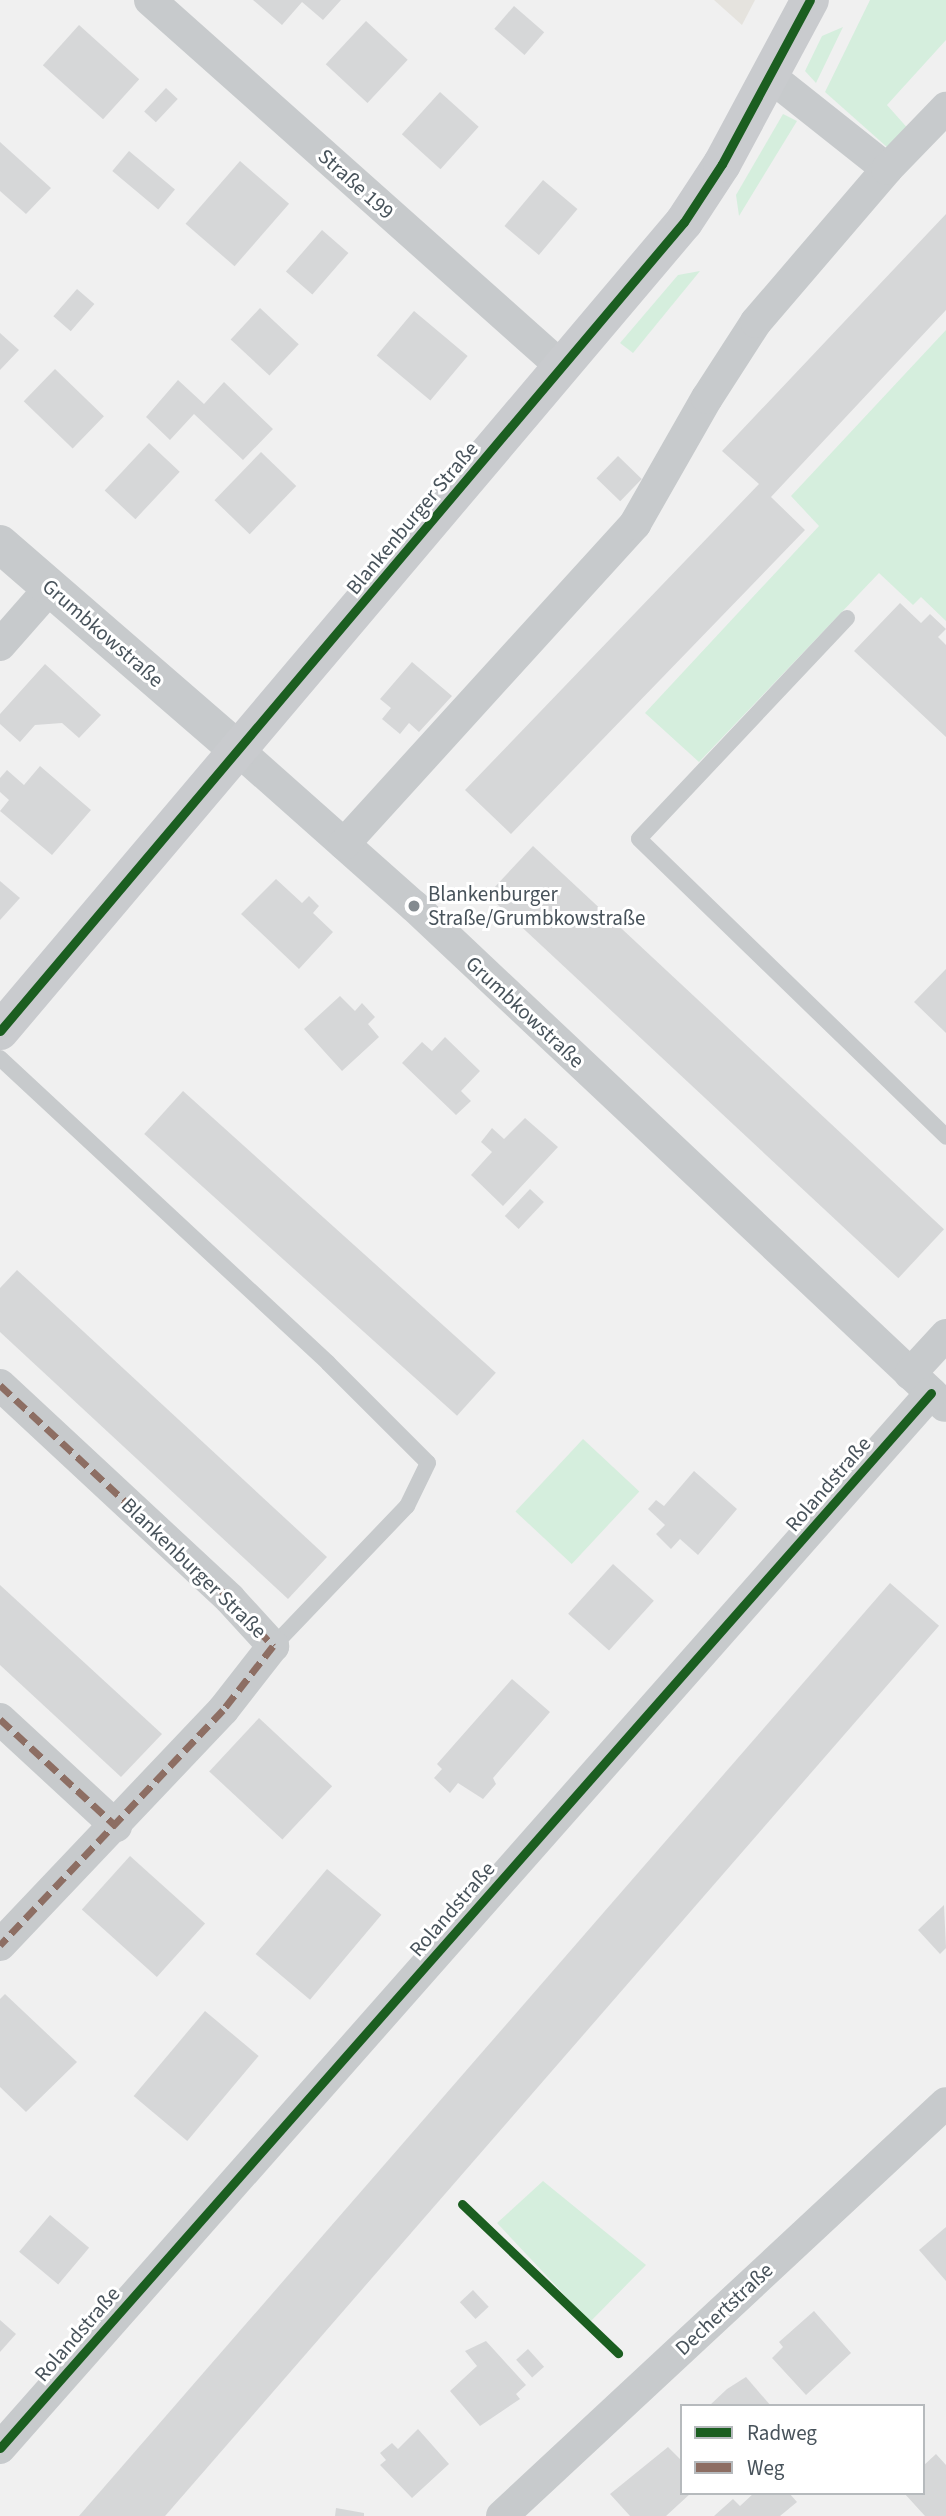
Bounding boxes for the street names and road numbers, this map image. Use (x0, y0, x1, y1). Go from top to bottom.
street label: Straße 199 (313, 143, 399, 225)
street label: Blankenburger Straße (341, 436, 483, 600)
street label: Grumbkowstraße (37, 573, 169, 693)
street label: Grumbkowstraße (461, 951, 589, 1073)
street label: Rolandstraße (780, 1431, 876, 1537)
street label: Blankenburger Straße (116, 1492, 272, 1644)
street label: Rolandstraße (404, 1856, 500, 1962)
street label: Dechertstraße (670, 2257, 778, 2361)
street label: Rolandstraße (29, 2281, 125, 2387)

